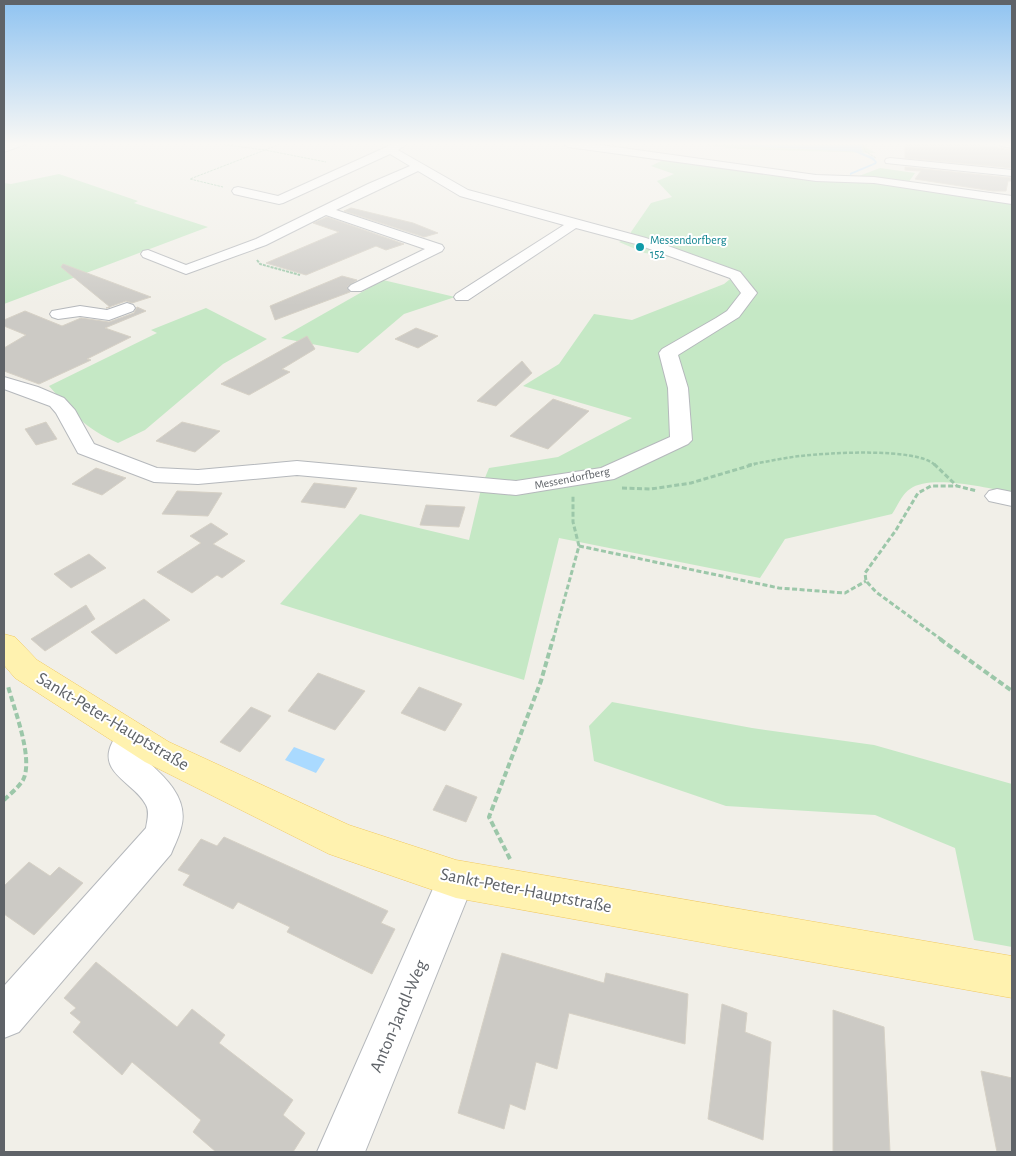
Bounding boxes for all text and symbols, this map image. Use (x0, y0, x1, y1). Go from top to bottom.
place label: Messendorfberg 152 (650, 234, 727, 260)
marker: Messendorfberg 152 (634, 241, 646, 253)
street label: Messendorfberg (533, 465, 611, 491)
street label: Sankt-Peter-Hauptstraße (33, 669, 192, 774)
street label: Sankt-Peter-Hauptstraße (439, 866, 613, 916)
street label: Anton-Jandl-Weg (367, 957, 431, 1075)

